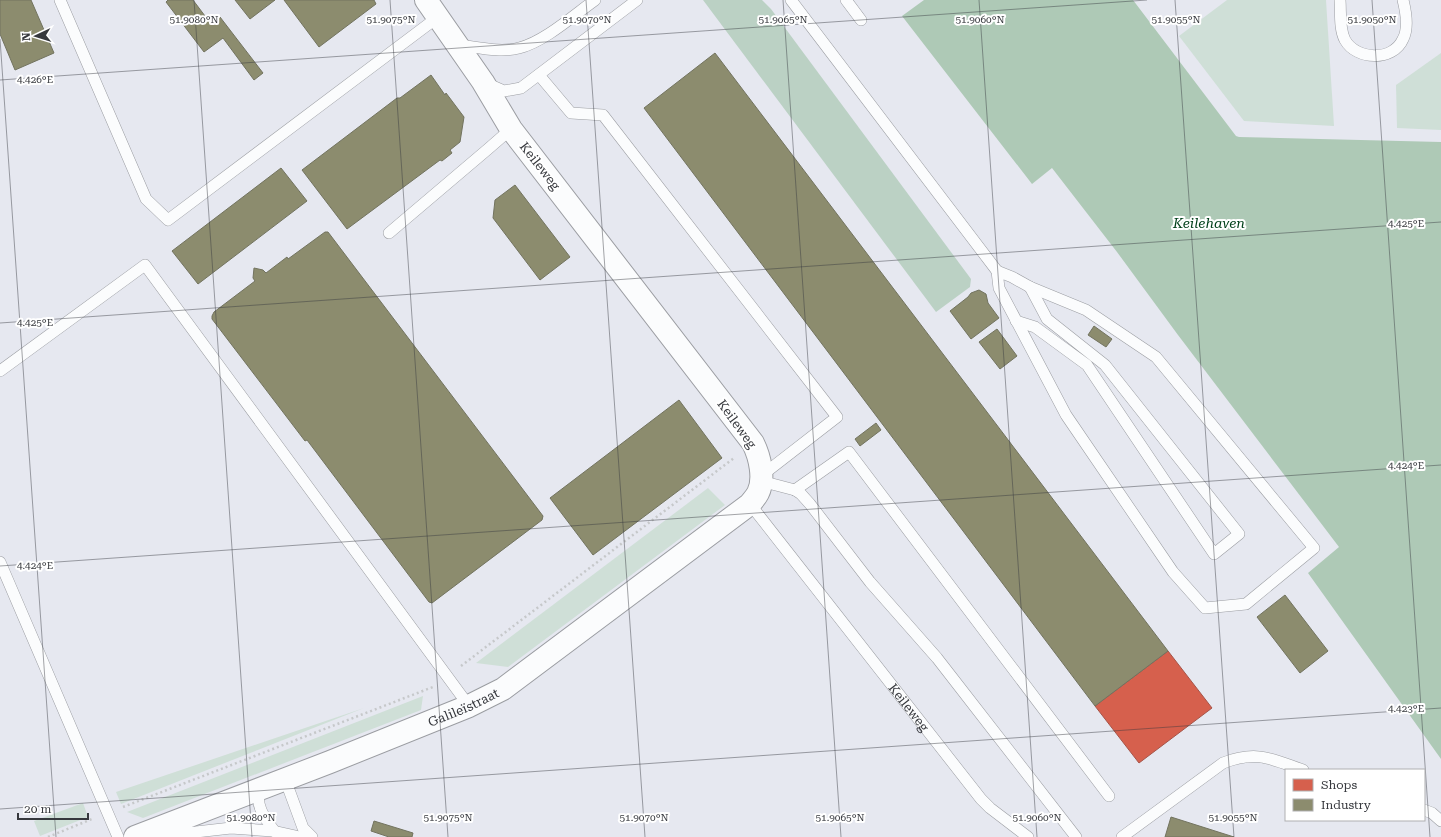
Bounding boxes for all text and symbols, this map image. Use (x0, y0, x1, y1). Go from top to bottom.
text: 51.9080°N (169, 14, 219, 25)
text: 51.9075°N (366, 14, 416, 25)
text: 51.9070°N (562, 14, 612, 25)
text: 51.9065°N (758, 14, 808, 25)
text: 51.9060°N (955, 14, 1005, 25)
text: 51.9055°N (1151, 14, 1201, 25)
text: 51.9050°N (1347, 14, 1397, 25)
north arrow (16, 16, 56, 56)
text: N (20, 31, 33, 41)
text: 4.426°E (17, 74, 53, 85)
street label: Keileweg (517, 139, 564, 193)
water label: Keilehaven (1172, 215, 1245, 231)
text: 4.425°E (1388, 218, 1424, 229)
text: 4.425°E (17, 317, 53, 328)
street label: Keileweg (714, 397, 760, 452)
text: 4.424°E (1388, 460, 1424, 471)
text: 4.424°E (17, 560, 53, 571)
street label: Keileweg (886, 680, 933, 734)
street label: Galileïstraat (426, 685, 501, 729)
text: 4.423°E (1388, 703, 1424, 714)
legend (1285, 769, 1425, 821)
text: Shops (1321, 778, 1357, 792)
scale bar (18, 795, 88, 821)
text: Industry (1321, 798, 1372, 812)
text: 20 m (24, 802, 51, 816)
text: 51.9080°N (226, 812, 276, 823)
text: 51.9075°N (423, 812, 473, 823)
text: 51.9070°N (619, 812, 669, 823)
text: 51.9065°N (815, 812, 865, 823)
text: 51.9060°N (1012, 812, 1062, 823)
text: 51.9055°N (1208, 812, 1258, 823)

